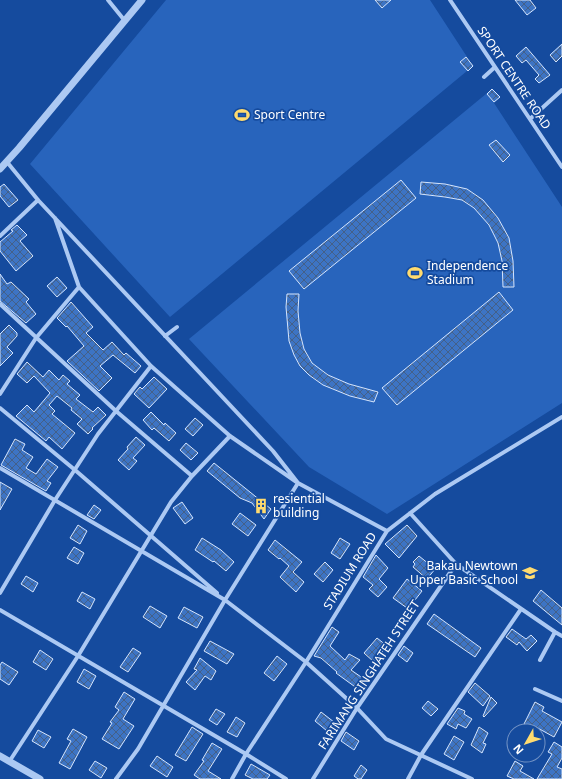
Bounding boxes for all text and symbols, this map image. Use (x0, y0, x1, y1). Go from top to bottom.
street label: SPORT CENTRE ROAD (474, 23, 555, 133)
sports icon: Sport Centre (233, 106, 251, 124)
place label: Sport Centre (254, 106, 325, 123)
place label: Independence Stadium (427, 257, 509, 288)
sports icon: Independence Stadium (406, 264, 424, 282)
place label: resiential building (273, 490, 325, 521)
building icon: resiential building (252, 497, 270, 515)
street label: STADIUM ROAD (319, 528, 380, 613)
place label: Bakau Newtown Upper Basic School (410, 557, 518, 588)
school or university icon: Bakau Newtown Upper Basic School (521, 564, 539, 582)
street label: FARIMANG SINGHATEH STREET (314, 596, 424, 753)
north arrow (506, 723, 546, 763)
text: N (509, 741, 526, 758)

